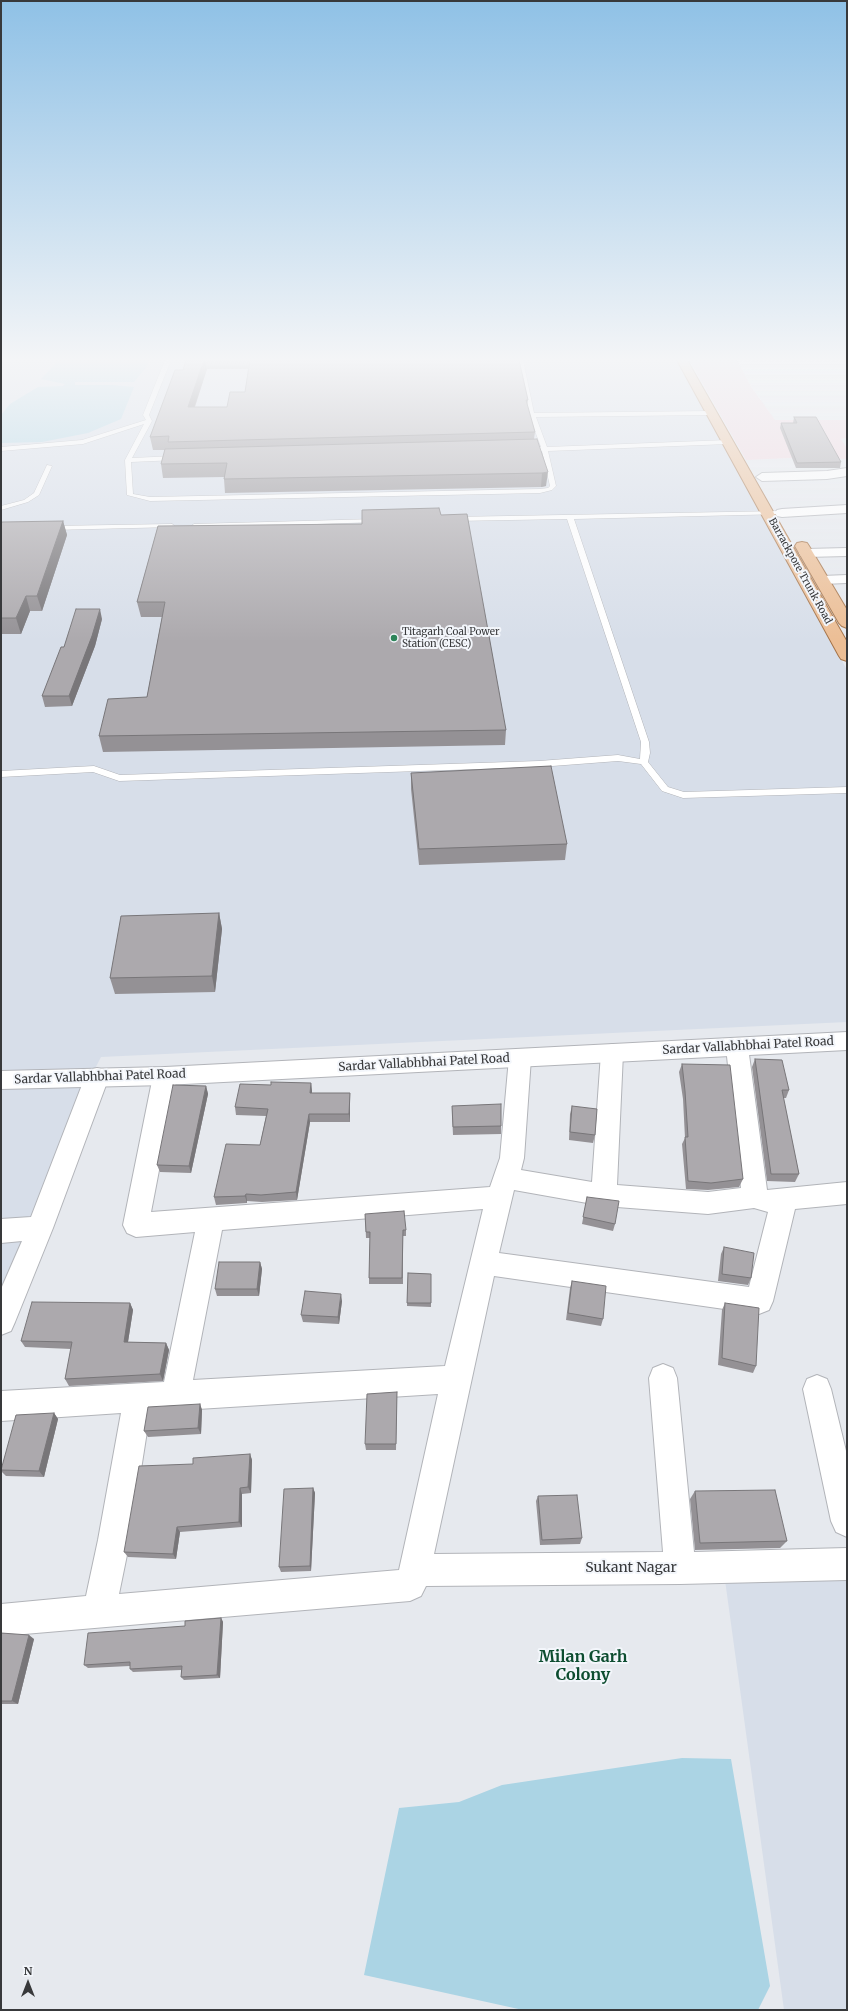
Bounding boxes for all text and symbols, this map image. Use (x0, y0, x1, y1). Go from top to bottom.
street label: Barrackpore Trunk Road (766, 516, 834, 626)
place label: Titagarh Coal Power Station (CESC) (402, 626, 499, 650)
marker: Titagarh Coal Power Station (CESC) (389, 633, 399, 643)
street label: Sardar Vallabhbhai Patel Road (662, 1034, 834, 1058)
street label: Sardar Vallabhbhai Patel Road (338, 1051, 510, 1075)
street label: Sardar Vallabhbhai Patel Road (14, 1067, 186, 1087)
street label: Sukant Nagar (585, 1560, 677, 1576)
district label: Milan Garh Colony (539, 1647, 627, 1685)
north arrow (8, 1963, 48, 2003)
text: N (24, 1964, 32, 1978)

